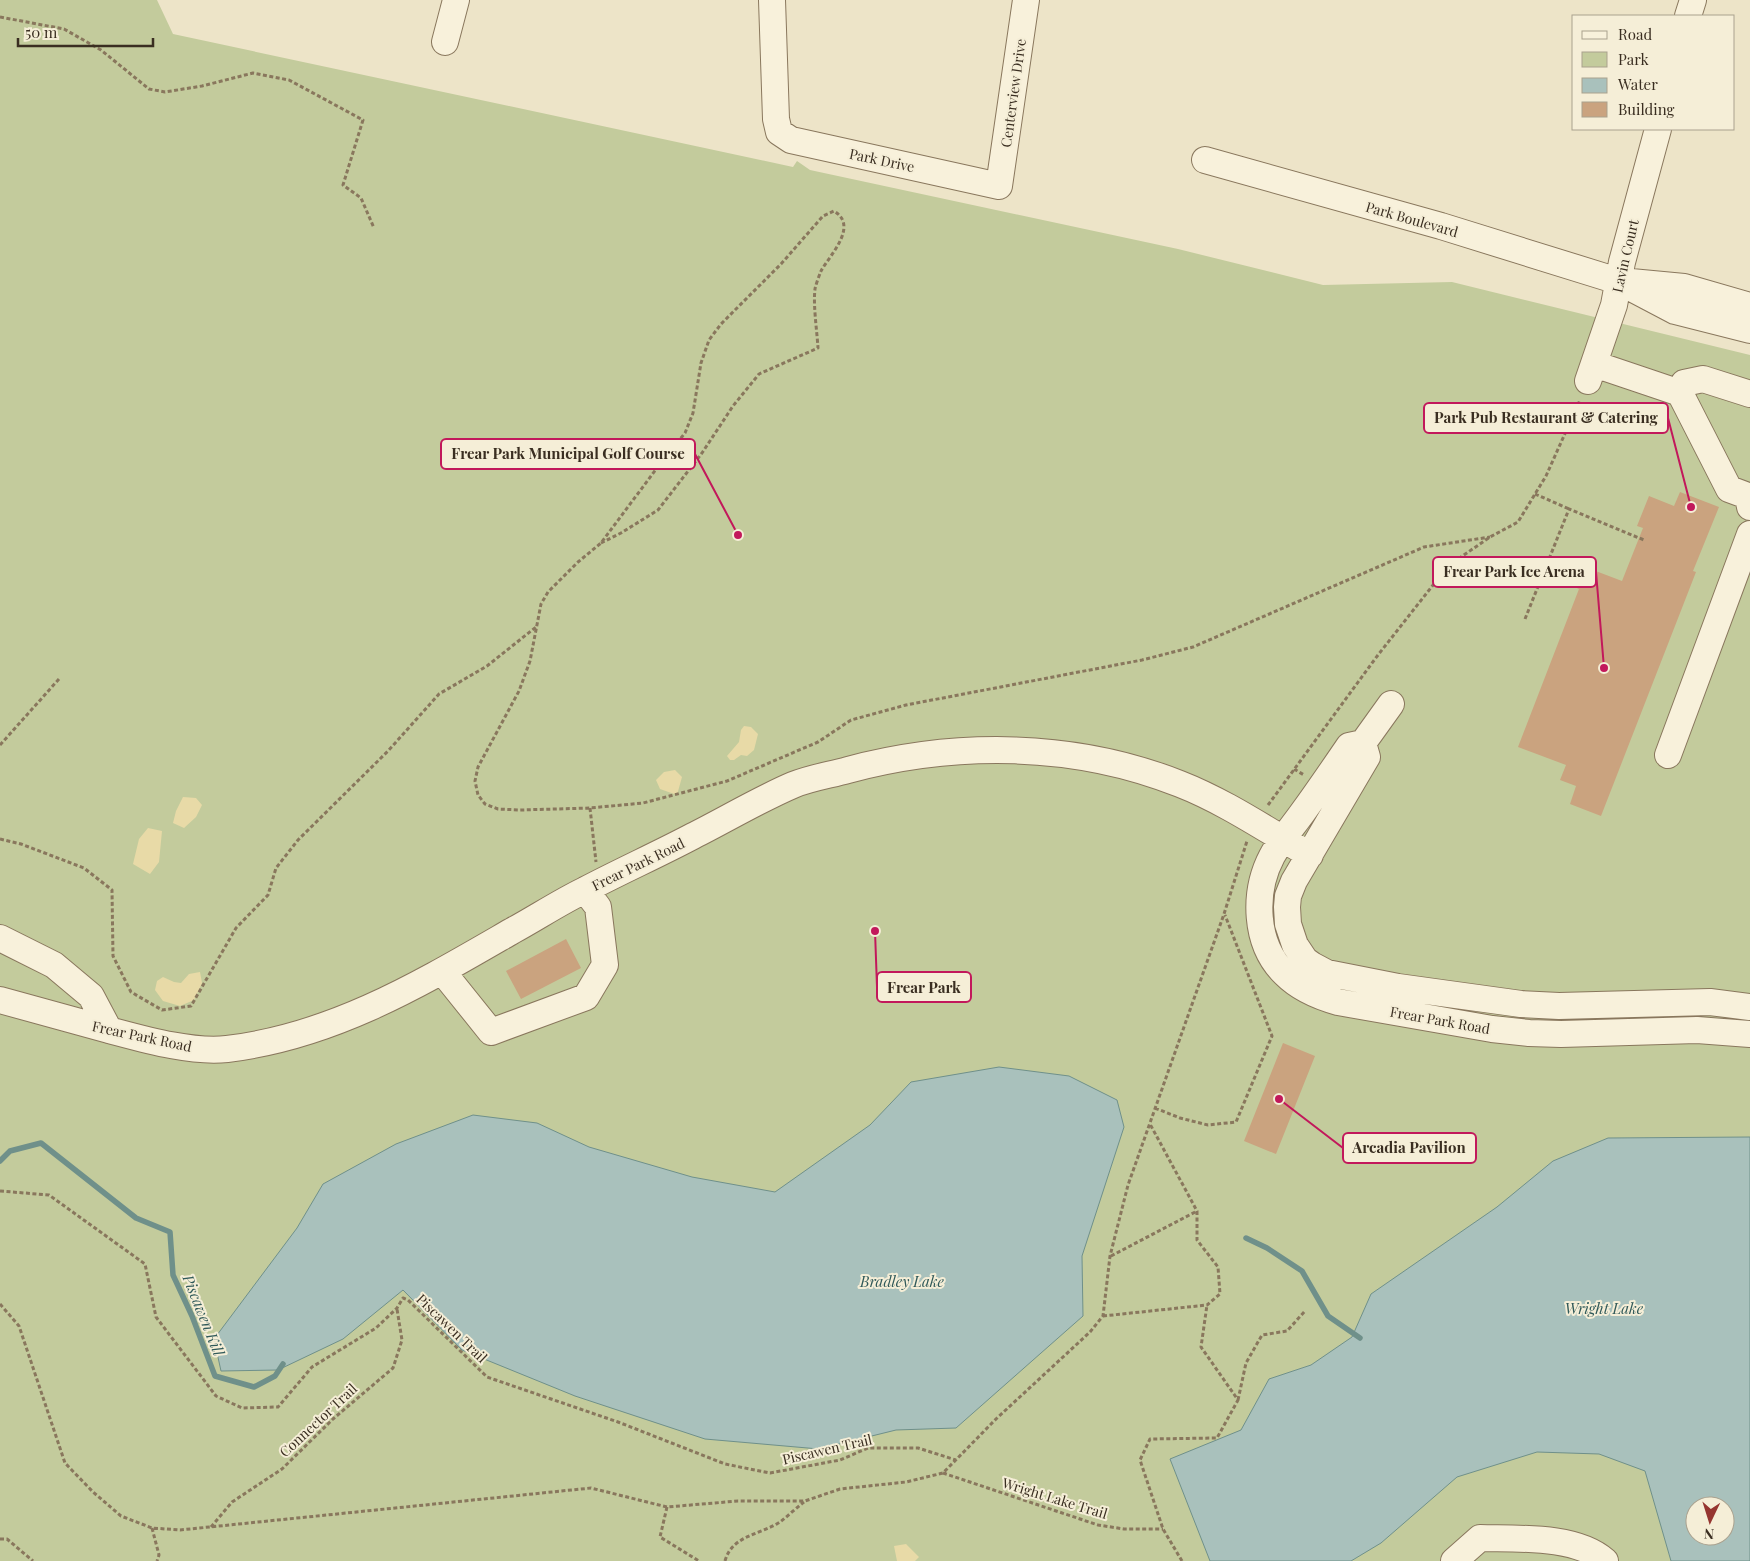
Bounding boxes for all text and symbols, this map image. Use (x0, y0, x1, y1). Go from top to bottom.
scale bar (18, 15, 152, 47)
legend (1572, 15, 1735, 130)
text: 50 m (25, 22, 58, 42)
text: Road (1618, 24, 1652, 44)
street label: Centerview Drive (996, 37, 1030, 149)
text: Park (1618, 49, 1650, 69)
text: Water (1617, 74, 1658, 94)
text: Building (1618, 99, 1675, 119)
street label: Park Drive (848, 144, 916, 176)
street label: Park Boulevard (1364, 197, 1460, 241)
street label: Lavin Court (1607, 217, 1643, 294)
callout: Park Pub Restaurant & Catering (1424, 403, 1668, 433)
text: Park Pub Restaurant & Catering (1434, 407, 1659, 427)
callout: Frear Park Municipal Golf Course (441, 439, 695, 469)
text: Frear Park Municipal Golf Course (451, 443, 685, 463)
callout: Frear Park Ice Arena (1433, 557, 1596, 587)
text: Frear Park Ice Arena (1443, 561, 1585, 581)
street label: Frear Park Road (588, 833, 688, 895)
callout: Frear Park (877, 972, 971, 1002)
text: Frear Park (887, 977, 961, 997)
street label: Frear Park Road (1388, 1002, 1492, 1038)
street label: Frear Park Road (90, 1016, 194, 1056)
callout: Arcadia Pavilion (1343, 1133, 1476, 1163)
text: Arcadia Pavilion (1351, 1137, 1466, 1157)
water label: Piscawen Kill (178, 1271, 230, 1359)
water label: Bradley Lake (859, 1271, 945, 1291)
street label: Piscawen Trail (412, 1289, 492, 1367)
water label: Wright Lake (1565, 1298, 1644, 1318)
street label: Connector Trail (275, 1379, 361, 1461)
street label: Piscawen Trail (780, 1429, 874, 1469)
street label: Wright Lake Trail (999, 1473, 1110, 1523)
north arrow (1685, 1496, 1735, 1546)
text: N (1703, 1525, 1715, 1544)

